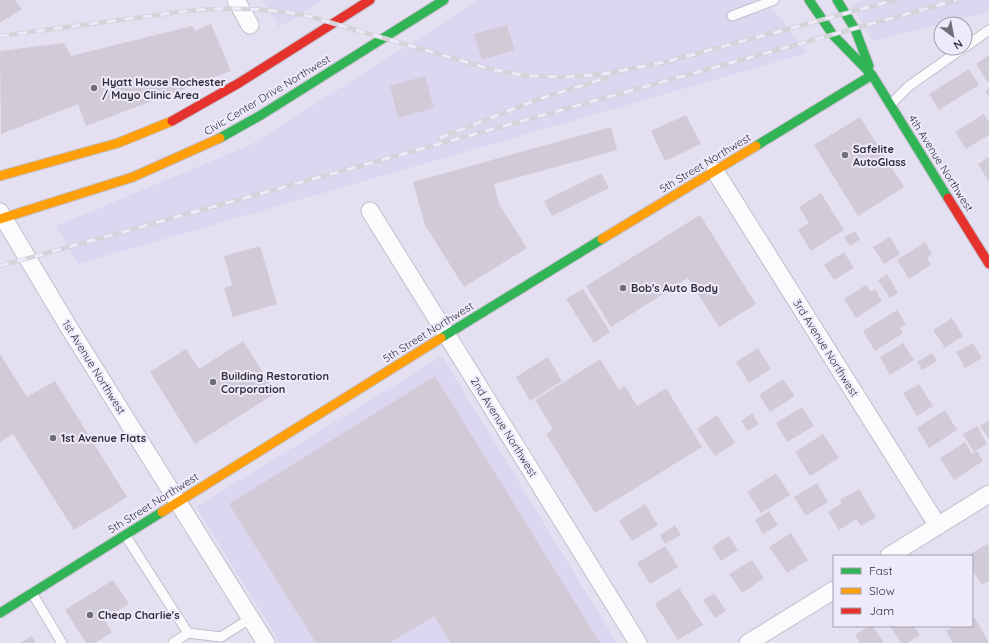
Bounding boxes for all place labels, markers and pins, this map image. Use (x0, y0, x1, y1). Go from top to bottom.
place label: Hyatt House Rochester / Mayo Clinic Area (102, 75, 226, 102)
marker: Hyatt House Rochester / Mayo Clinic Area (89, 83, 99, 93)
place label: Safelite AutoGlass (853, 142, 906, 169)
marker: Safelite AutoGlass (840, 150, 850, 160)
place label: Bob's Auto Body (631, 281, 718, 295)
marker: Bob's Auto Body (618, 283, 628, 293)
place label: Building Restoration Corporation (221, 369, 329, 396)
marker: Building Restoration Corporation (208, 377, 218, 387)
place label: 1st Avenue Flats (61, 431, 146, 445)
marker: 1st Avenue Flats (48, 433, 58, 443)
place label: Cheap Charlie's (98, 608, 180, 622)
marker: Cheap Charlie's (85, 610, 95, 620)

